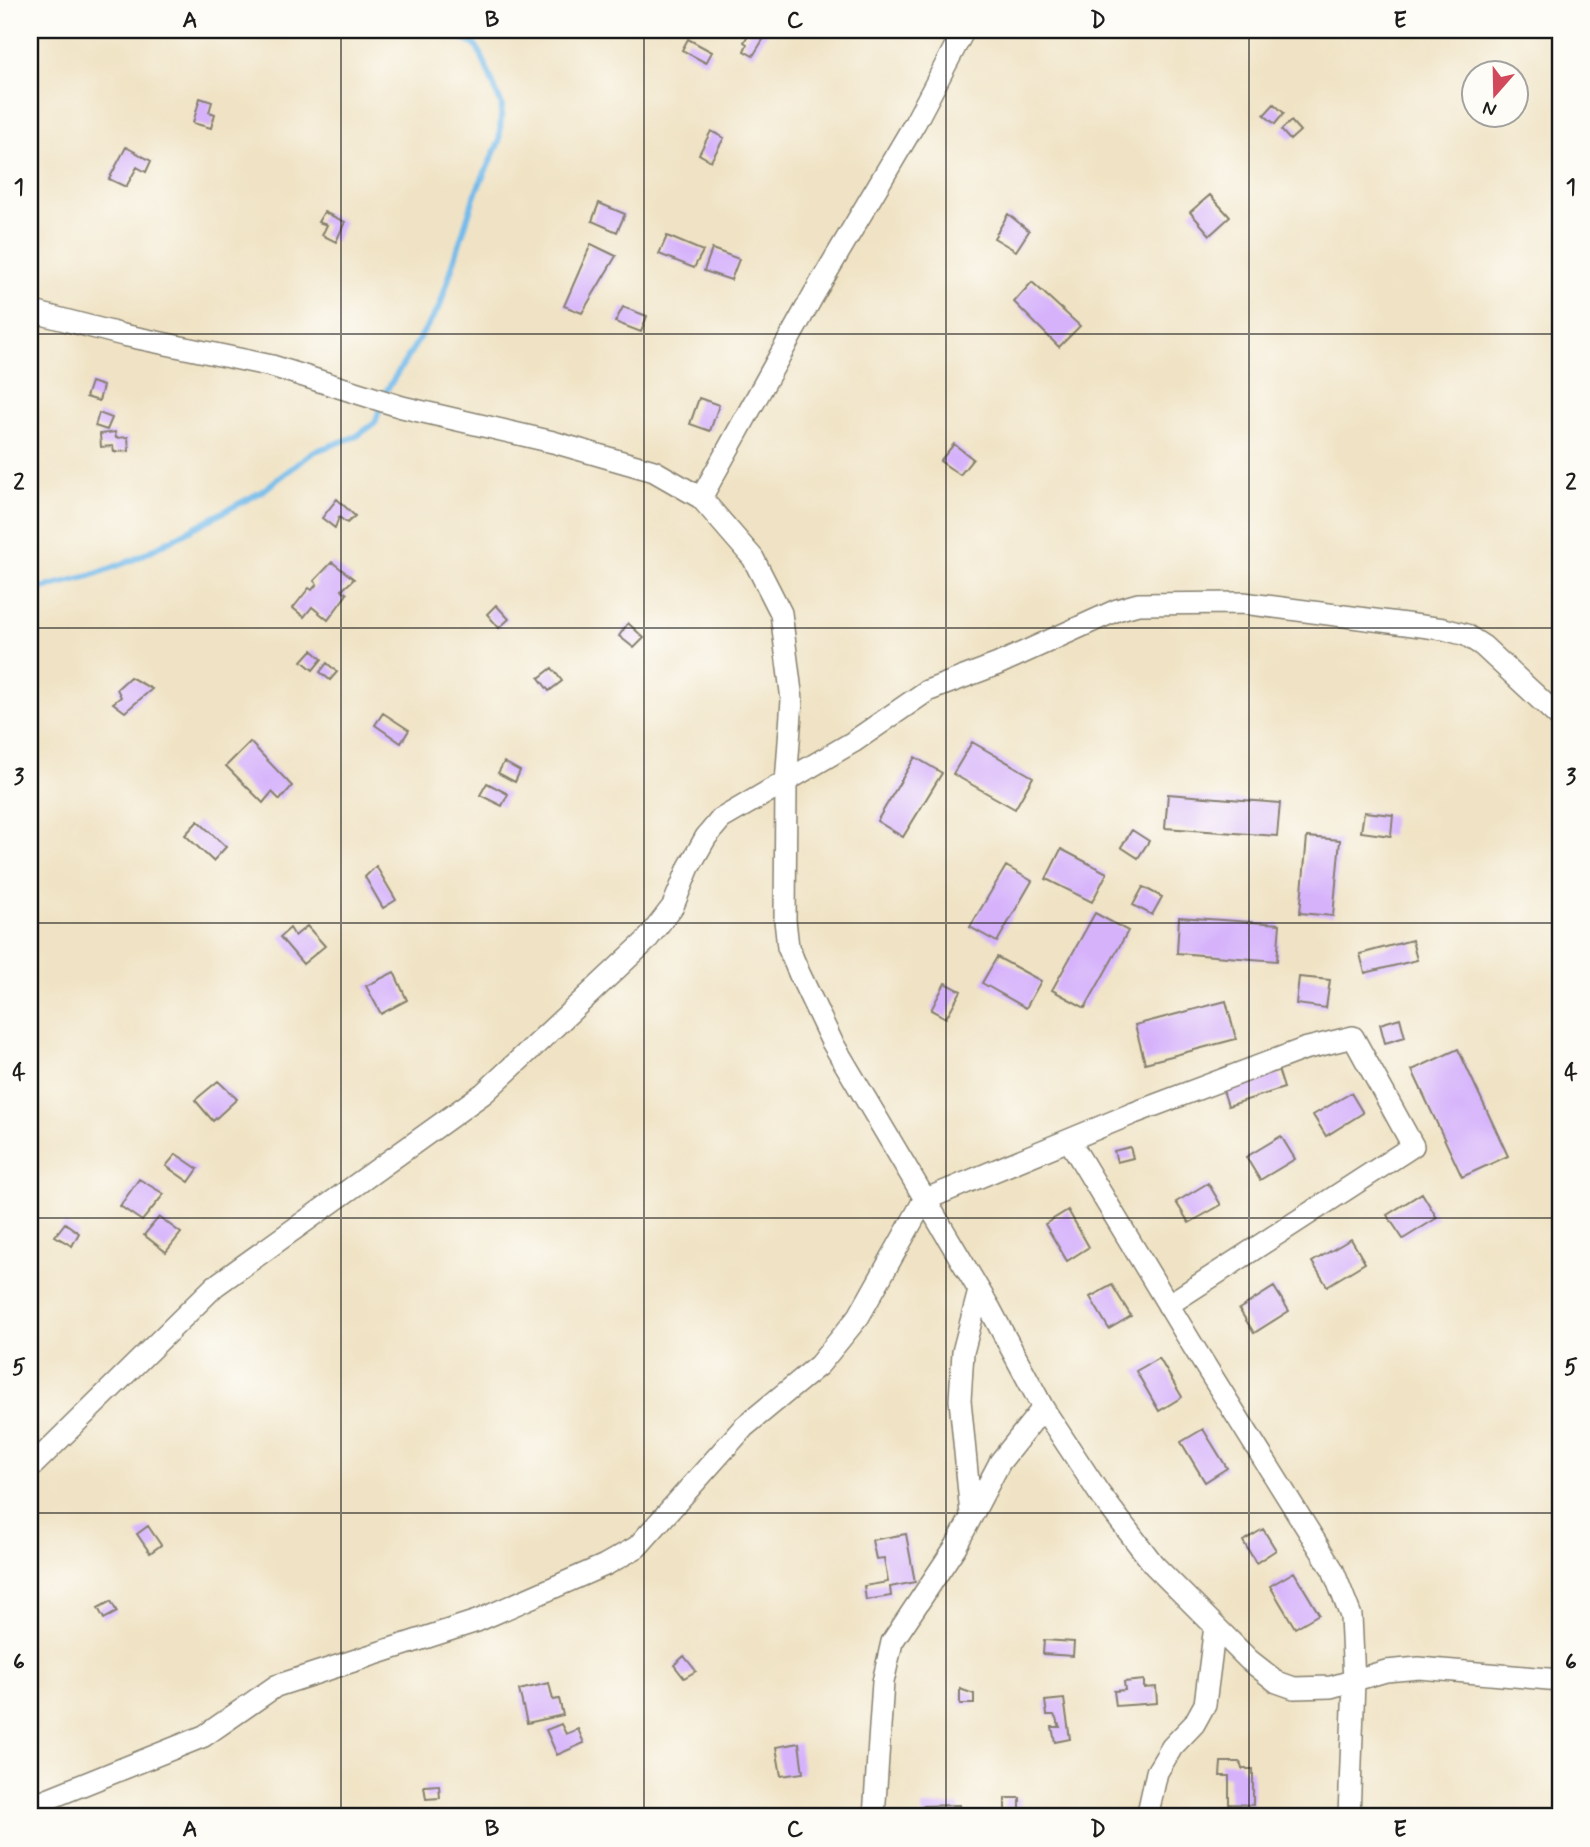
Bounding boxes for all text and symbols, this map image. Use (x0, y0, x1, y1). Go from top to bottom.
text: A (182, 6, 198, 36)
text: B (485, 6, 500, 36)
text: C (787, 6, 804, 36)
text: D (1090, 6, 1106, 36)
text: E (1393, 6, 1407, 36)
north arrow (1460, 60, 1530, 130)
text: N (1479, 95, 1500, 122)
text: 1 (14, 173, 24, 203)
text: 1 (1566, 173, 1576, 203)
text: 2 (13, 468, 25, 498)
text: 2 (1565, 468, 1577, 498)
text: 3 (14, 763, 25, 793)
text: 3 (1566, 763, 1577, 793)
text: 4 (12, 1058, 26, 1088)
text: 4 (1564, 1058, 1578, 1088)
text: 5 (12, 1353, 26, 1383)
text: 5 (1564, 1353, 1578, 1383)
text: 6 (13, 1648, 25, 1678)
text: 6 (1565, 1648, 1577, 1678)
text: A (182, 1815, 198, 1845)
text: B (485, 1815, 500, 1845)
text: C (787, 1815, 804, 1845)
text: D (1090, 1815, 1106, 1845)
text: E (1393, 1815, 1407, 1845)

